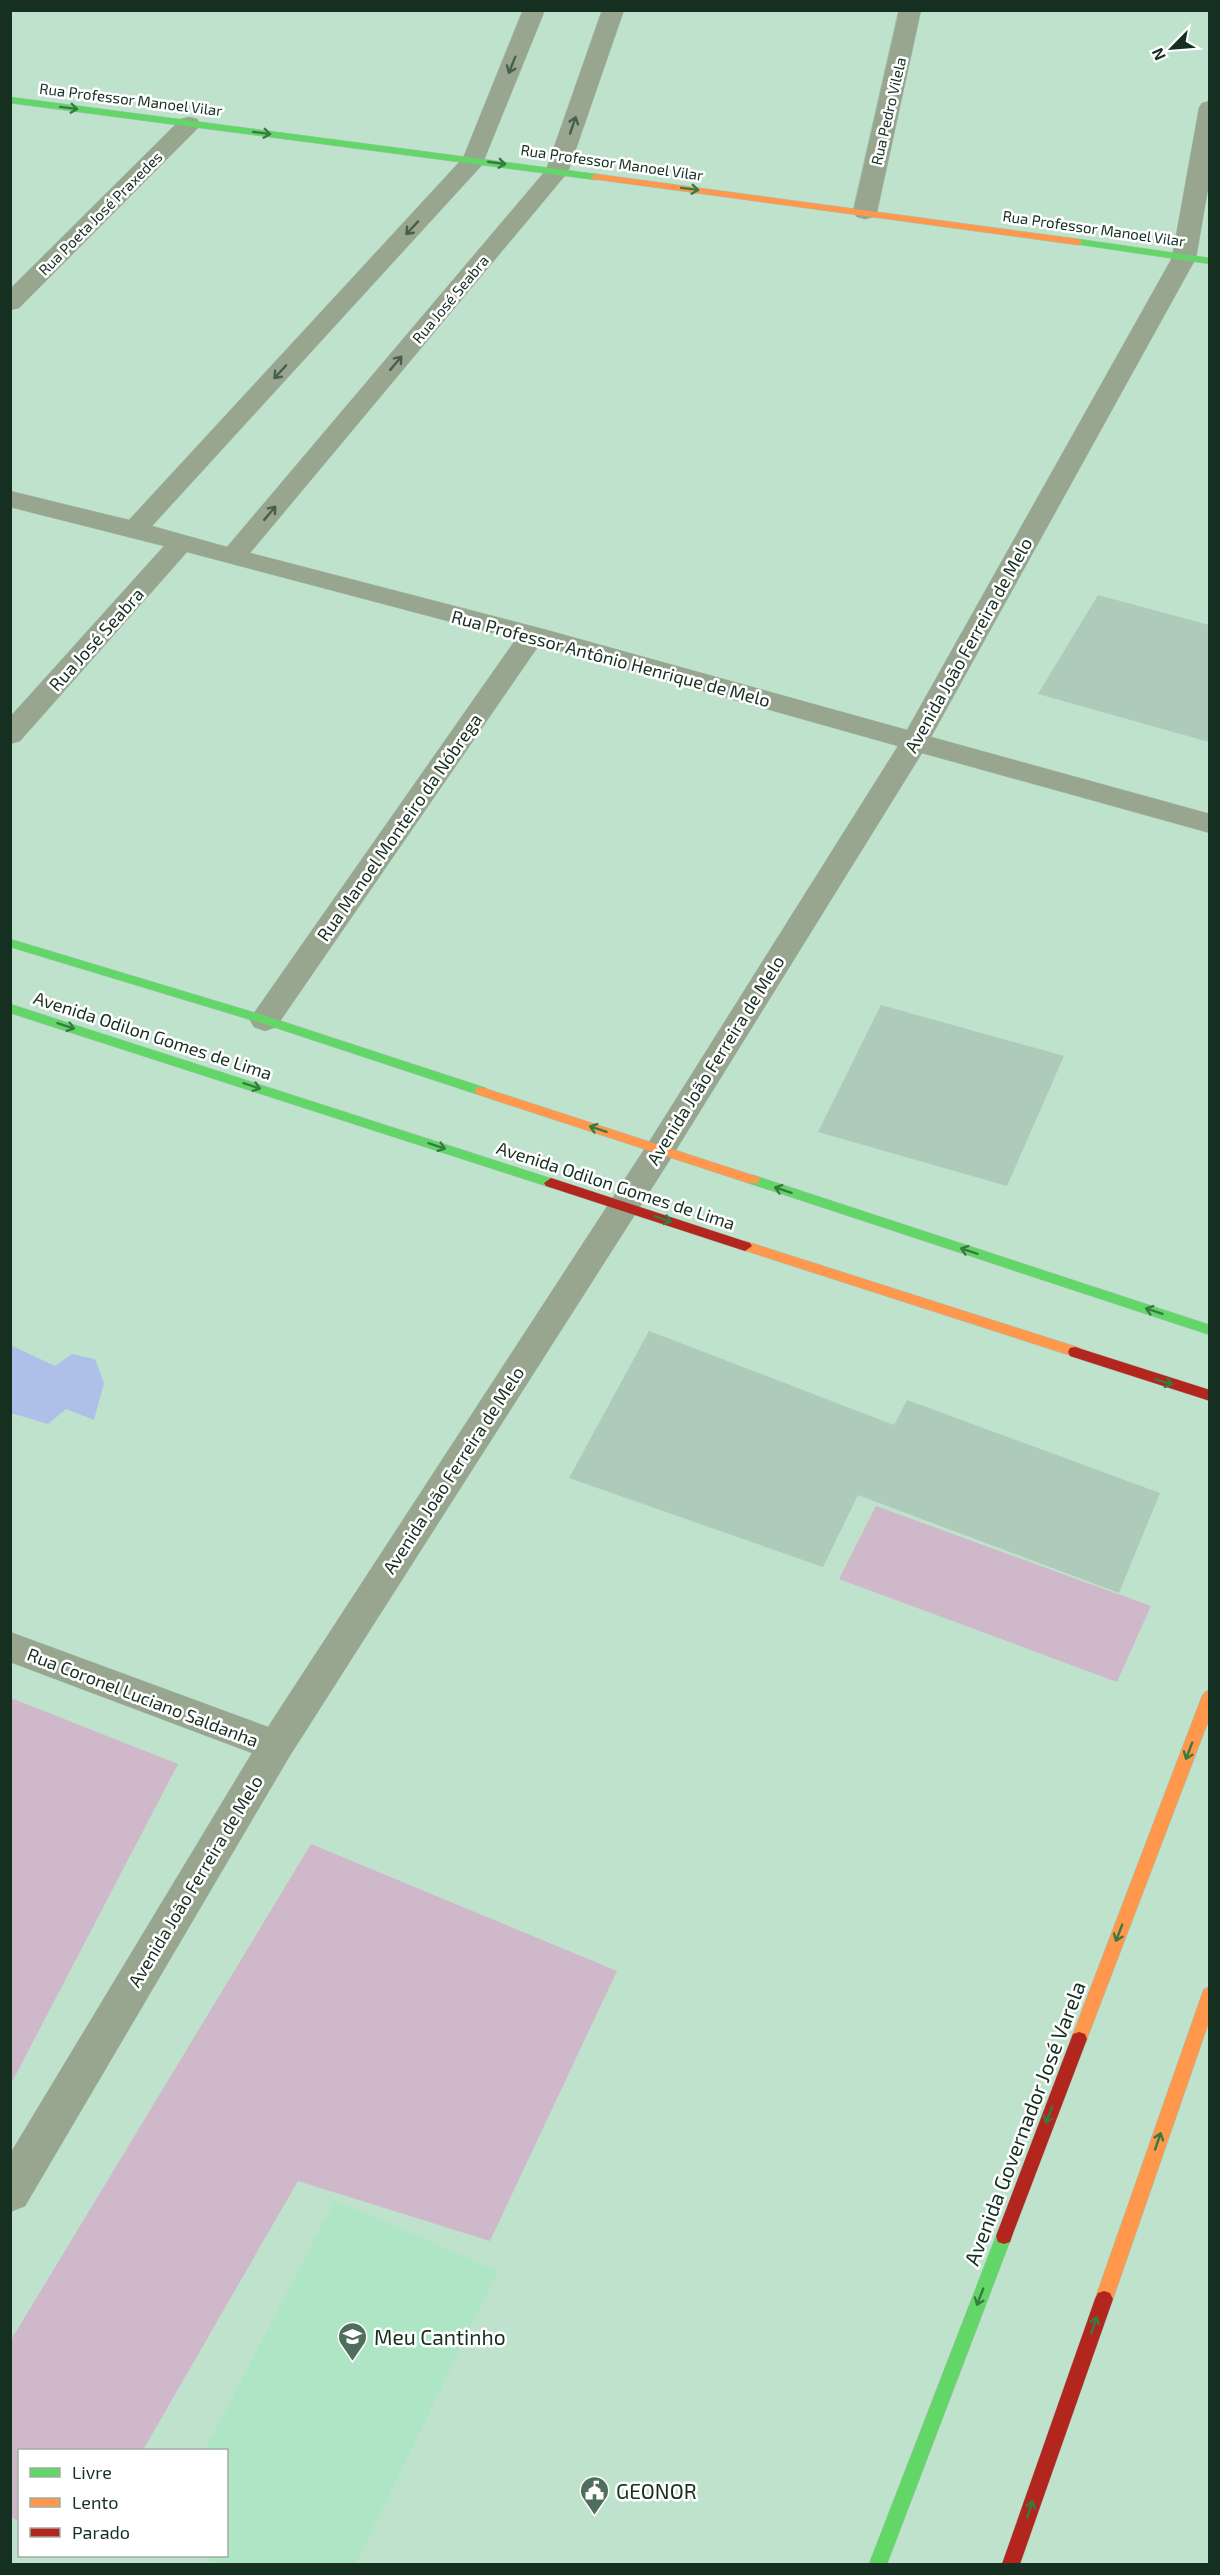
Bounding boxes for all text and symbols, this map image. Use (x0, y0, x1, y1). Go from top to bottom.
north arrow (1142, 18, 1202, 78)
text: N (1147, 45, 1169, 64)
one-way arrow (506, 55, 517, 74)
street label: Rua Pedro Vilela (867, 55, 909, 167)
street label: Rua Professor Manoel Vilar (38, 79, 224, 119)
one-way arrow (58, 102, 78, 113)
one-way arrow (569, 116, 580, 135)
one-way arrow (251, 128, 271, 139)
street label: Rua Professor Manoel Vilar (519, 140, 705, 184)
street label: Rua Poeta José Praxedes (34, 147, 166, 279)
one-way arrow (487, 158, 506, 169)
one-way arrow (680, 184, 700, 195)
street label: Rua Professor Manoel Vilar (1001, 206, 1187, 250)
one-way arrow (405, 221, 419, 236)
street label: Rua José Seabra (408, 251, 492, 347)
one-way arrow (389, 356, 403, 371)
one-way arrow (273, 364, 287, 379)
one-way arrow (264, 505, 277, 521)
street label: Avenida João Ferreira de Melo (900, 534, 1036, 756)
street label: Rua José Seabra (44, 583, 148, 695)
street label: Rua Professor Antônio Henrique de Melo (449, 605, 773, 711)
street label: Rua Manoel Monteiro da Nóbrega (312, 709, 486, 945)
street label: Avenida João Ferreira de Melo (641, 951, 789, 1169)
street label: Avenida Odilon Gomes de Lima (31, 986, 275, 1084)
one-way arrow (56, 1022, 75, 1033)
one-way arrow (242, 1081, 261, 1092)
one-way arrow (589, 1123, 608, 1134)
street label: Avenida Odilon Gomes de Lima (494, 1136, 738, 1234)
one-way arrow (427, 1141, 446, 1152)
one-way arrow (774, 1184, 793, 1195)
one-way arrow (653, 1214, 672, 1225)
one-way arrow (960, 1244, 979, 1255)
one-way arrow (1145, 1305, 1164, 1316)
street label: Avenida João Ferreira de Melo (378, 1362, 528, 1578)
one-way arrow (1154, 1377, 1173, 1388)
street label: Rua Coronel Luciano Saldanha (24, 1643, 262, 1751)
one-way arrow (1182, 1741, 1193, 1760)
street label: Avenida João Ferreira de Melo (123, 1771, 267, 1991)
one-way arrow (1113, 1923, 1124, 1942)
street label: Avenida Governador José Varela (958, 1977, 1090, 2269)
one-way arrow (1043, 2105, 1054, 2124)
one-way arrow (1154, 2132, 1165, 2151)
one-way arrow (974, 2288, 985, 2306)
one-way arrow (1089, 2316, 1100, 2335)
school or university icon: Meu Cantinho (337, 2320, 369, 2362)
place label: Meu Cantinho (374, 2324, 506, 2349)
legend (18, 2449, 228, 2557)
text: Livre (72, 2461, 112, 2483)
public building icon: GEONOR (579, 2474, 611, 2516)
place label: GEONOR (616, 2478, 697, 2503)
text: Lento (72, 2491, 118, 2513)
one-way arrow (1025, 2500, 1036, 2519)
text: Parado (72, 2521, 130, 2543)

